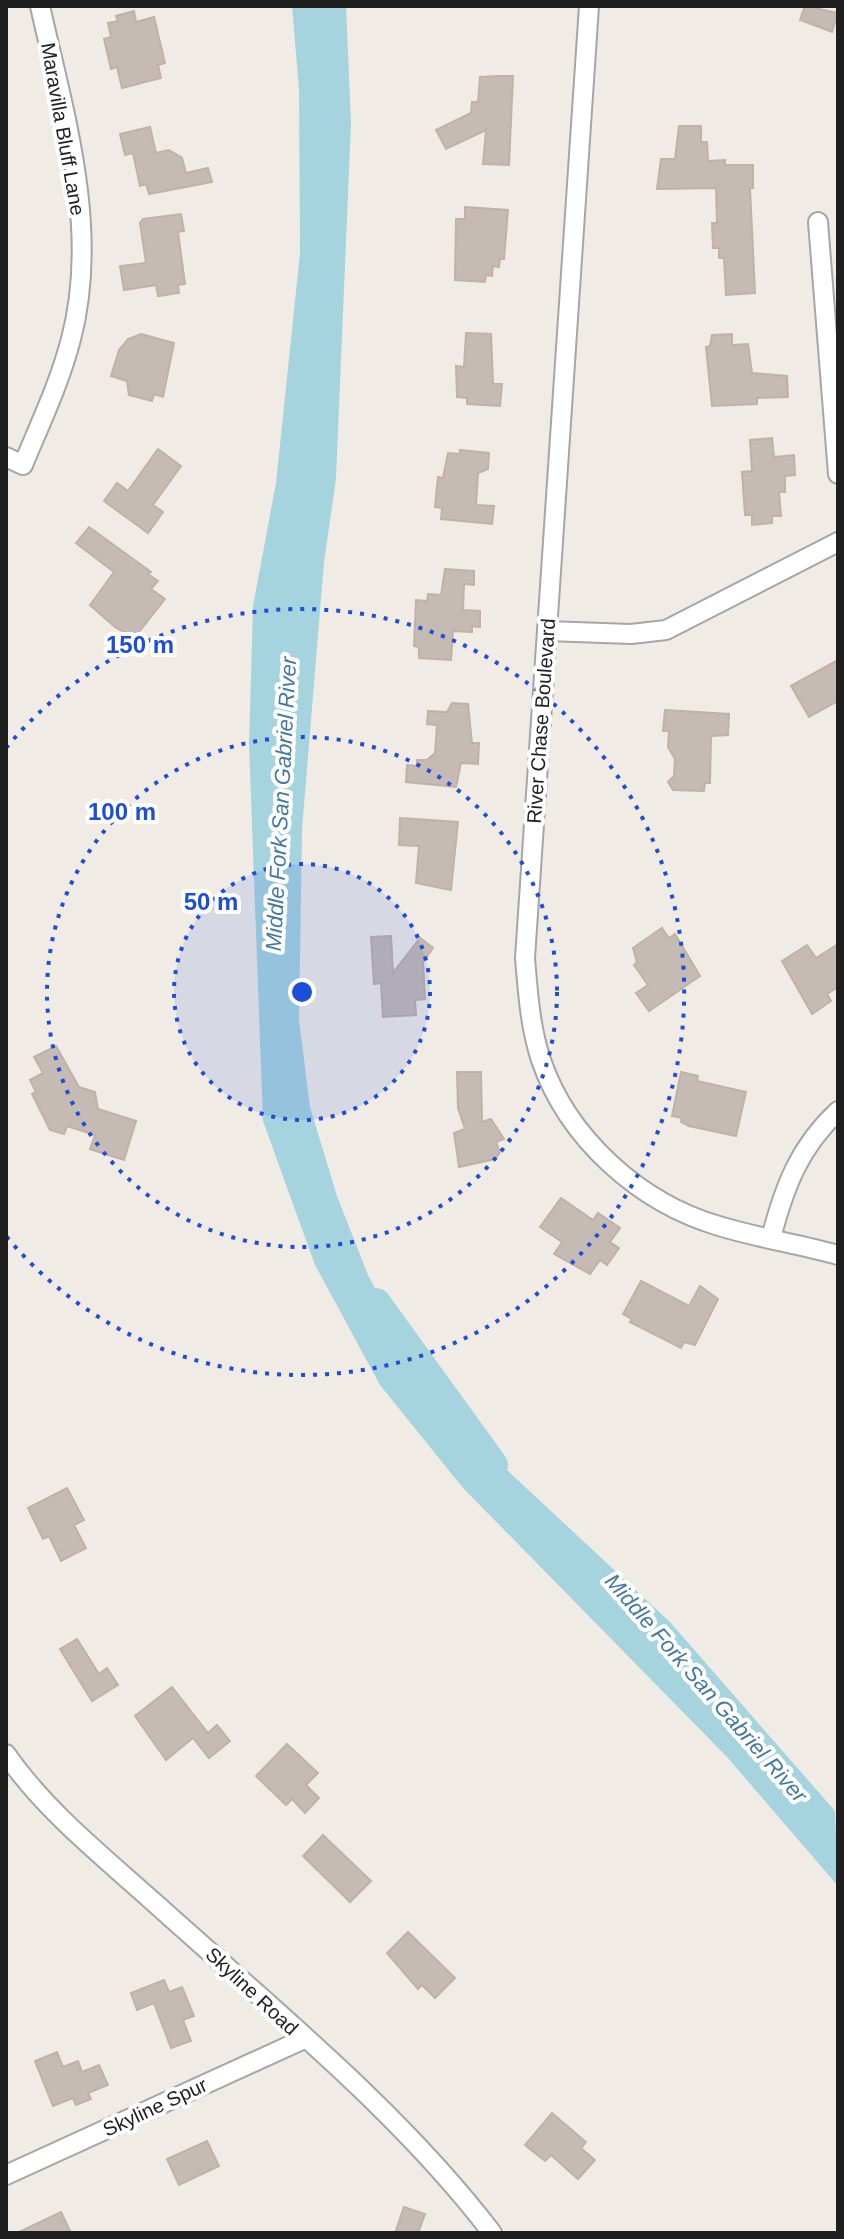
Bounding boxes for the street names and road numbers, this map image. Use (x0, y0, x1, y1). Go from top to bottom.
street label: Maravilla Bluff Lane (37, 41, 89, 217)
street label: River Chase Boulevard (523, 618, 559, 824)
street label: Skyline Road (201, 1943, 303, 2039)
street label: Skyline Spur (99, 2073, 211, 2141)

